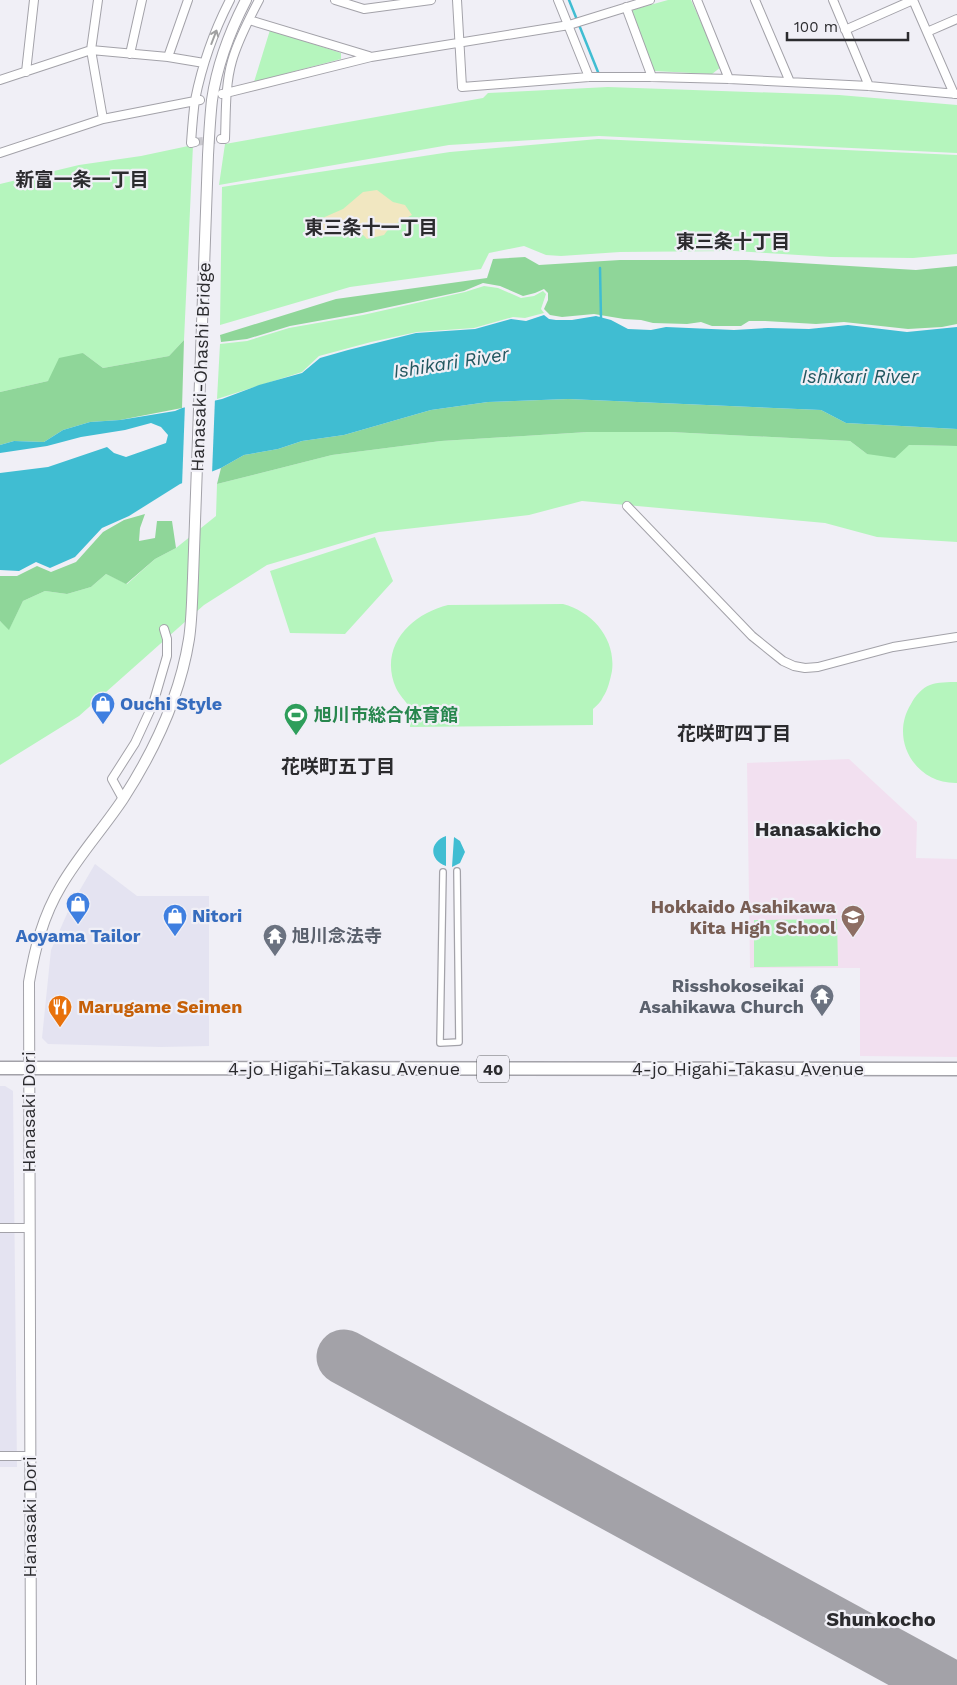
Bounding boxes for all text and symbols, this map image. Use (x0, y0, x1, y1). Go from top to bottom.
scale bar (787, 10, 908, 42)
text: 100 m (794, 18, 838, 36)
one-way arrow (210, 30, 219, 45)
district label: 新富一条一丁目 (15, 168, 149, 191)
district label: 東三条十一丁目 (304, 216, 438, 239)
district label: 東三条十丁目 (676, 230, 790, 253)
street label: Hanasaki-Ohashi Bridge (186, 262, 215, 472)
water label: Ishikari River (392, 342, 511, 383)
water label: Ishikari River (802, 365, 919, 388)
shop icon: Ouchi Style (90, 691, 116, 725)
place label: Ouchi Style (120, 693, 222, 714)
sports icon: 旭川市総合体育館 (283, 702, 309, 736)
place label: 旭川市総合体育館 (314, 704, 458, 725)
district label: 花咲町四丁目 (677, 722, 791, 745)
district label: 花咲町五丁目 (281, 755, 395, 778)
district label: Hanasakicho (755, 817, 881, 841)
shop icon: Aoyama Tailor (65, 891, 91, 925)
place label: Hokkaido Asahikawa Kita High School (651, 896, 837, 938)
shop icon: Nitori (162, 903, 188, 937)
school or university icon: Hokkaido Asahikawa Kita High School (840, 904, 866, 938)
place label: Nitori (192, 905, 242, 926)
temple icon: 旭川念法寺 (262, 923, 288, 957)
place label: Aoyama Tailor (16, 925, 141, 946)
place label: 旭川念法寺 (292, 925, 382, 946)
place label: Risshokoseikai Asahikawa Church (639, 975, 804, 1017)
temple icon: Risshokoseikai Asahikawa Church (809, 983, 835, 1017)
restaurant icon: Marugame Seimen (47, 994, 73, 1028)
place label: Marugame Seimen (78, 996, 242, 1017)
street label: Hanasaki Dori (18, 1051, 39, 1173)
road number: 40 (477, 1056, 509, 1082)
street label: 4-jo Higahi-Takasu Avenue (228, 1058, 460, 1079)
street label: 4-jo Higahi-Takasu Avenue (632, 1058, 864, 1079)
street label: Hanasaki Dori (19, 1456, 40, 1578)
district label: Shunkocho (826, 1607, 936, 1631)

